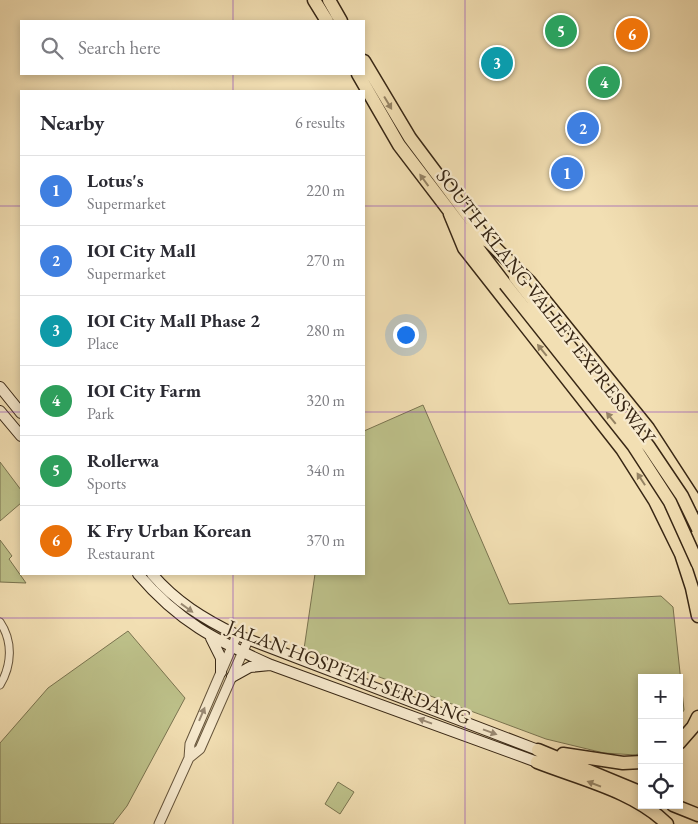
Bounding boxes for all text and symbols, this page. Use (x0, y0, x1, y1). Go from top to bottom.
pin: 5 (545, 12, 577, 50)
pin: 6 (616, 15, 648, 53)
search box (20, 20, 365, 75)
icon: search (38, 34, 66, 62)
text: Search here (78, 35, 160, 60)
pin: 3 (481, 44, 513, 82)
pin: 4 (588, 63, 620, 101)
one-way arrow (384, 96, 393, 109)
text: Nearby (40, 109, 104, 136)
pin: 2 (567, 109, 599, 147)
text: 6 results (295, 112, 345, 133)
pin: 1 (551, 154, 583, 192)
street label: SOUTH KLANG VALLEY EXPRESSWAY (431, 163, 662, 450)
text: Lotus's (87, 168, 144, 193)
one-way arrow (419, 173, 429, 187)
text: 1 (52, 180, 60, 201)
text: 220 m (306, 180, 345, 201)
text: Supermarket (87, 193, 166, 214)
text: IOI City Mall (87, 238, 196, 263)
text: 2 (52, 250, 60, 271)
text: 270 m (306, 250, 345, 271)
text: Supermarket (87, 263, 166, 284)
text: IOI City Mall Phase 2 (87, 308, 260, 333)
text: 3 (52, 320, 60, 341)
text: 280 m (306, 320, 345, 341)
your location (393, 322, 419, 348)
text: Place (87, 333, 119, 354)
one-way arrow (537, 343, 548, 356)
text: IOI City Farm (87, 378, 201, 403)
text: 4 (52, 390, 60, 411)
text: 320 m (306, 390, 345, 411)
text: Park (87, 403, 114, 424)
one-way arrow (605, 412, 616, 425)
text: Rollerwa (87, 448, 159, 473)
text: 5 (52, 460, 60, 481)
text: 340 m (306, 460, 345, 481)
one-way arrow (636, 472, 646, 485)
text: Sports (87, 473, 126, 494)
text: K Fry Urban Korean (87, 518, 252, 543)
text: 6 (52, 530, 60, 551)
text: 370 m (306, 530, 345, 551)
text: Restaurant (87, 543, 155, 564)
one-way arrow (180, 602, 193, 613)
street label: JALAN HOSPITAL SERDANG (221, 613, 475, 731)
map controls (638, 674, 683, 809)
button: + (638, 674, 683, 719)
one-way arrow (198, 706, 206, 721)
one-way arrow (418, 717, 433, 724)
button: − (638, 719, 683, 764)
one-way arrow (483, 728, 498, 736)
button: locate (638, 764, 683, 809)
one-way arrow (586, 780, 601, 788)

